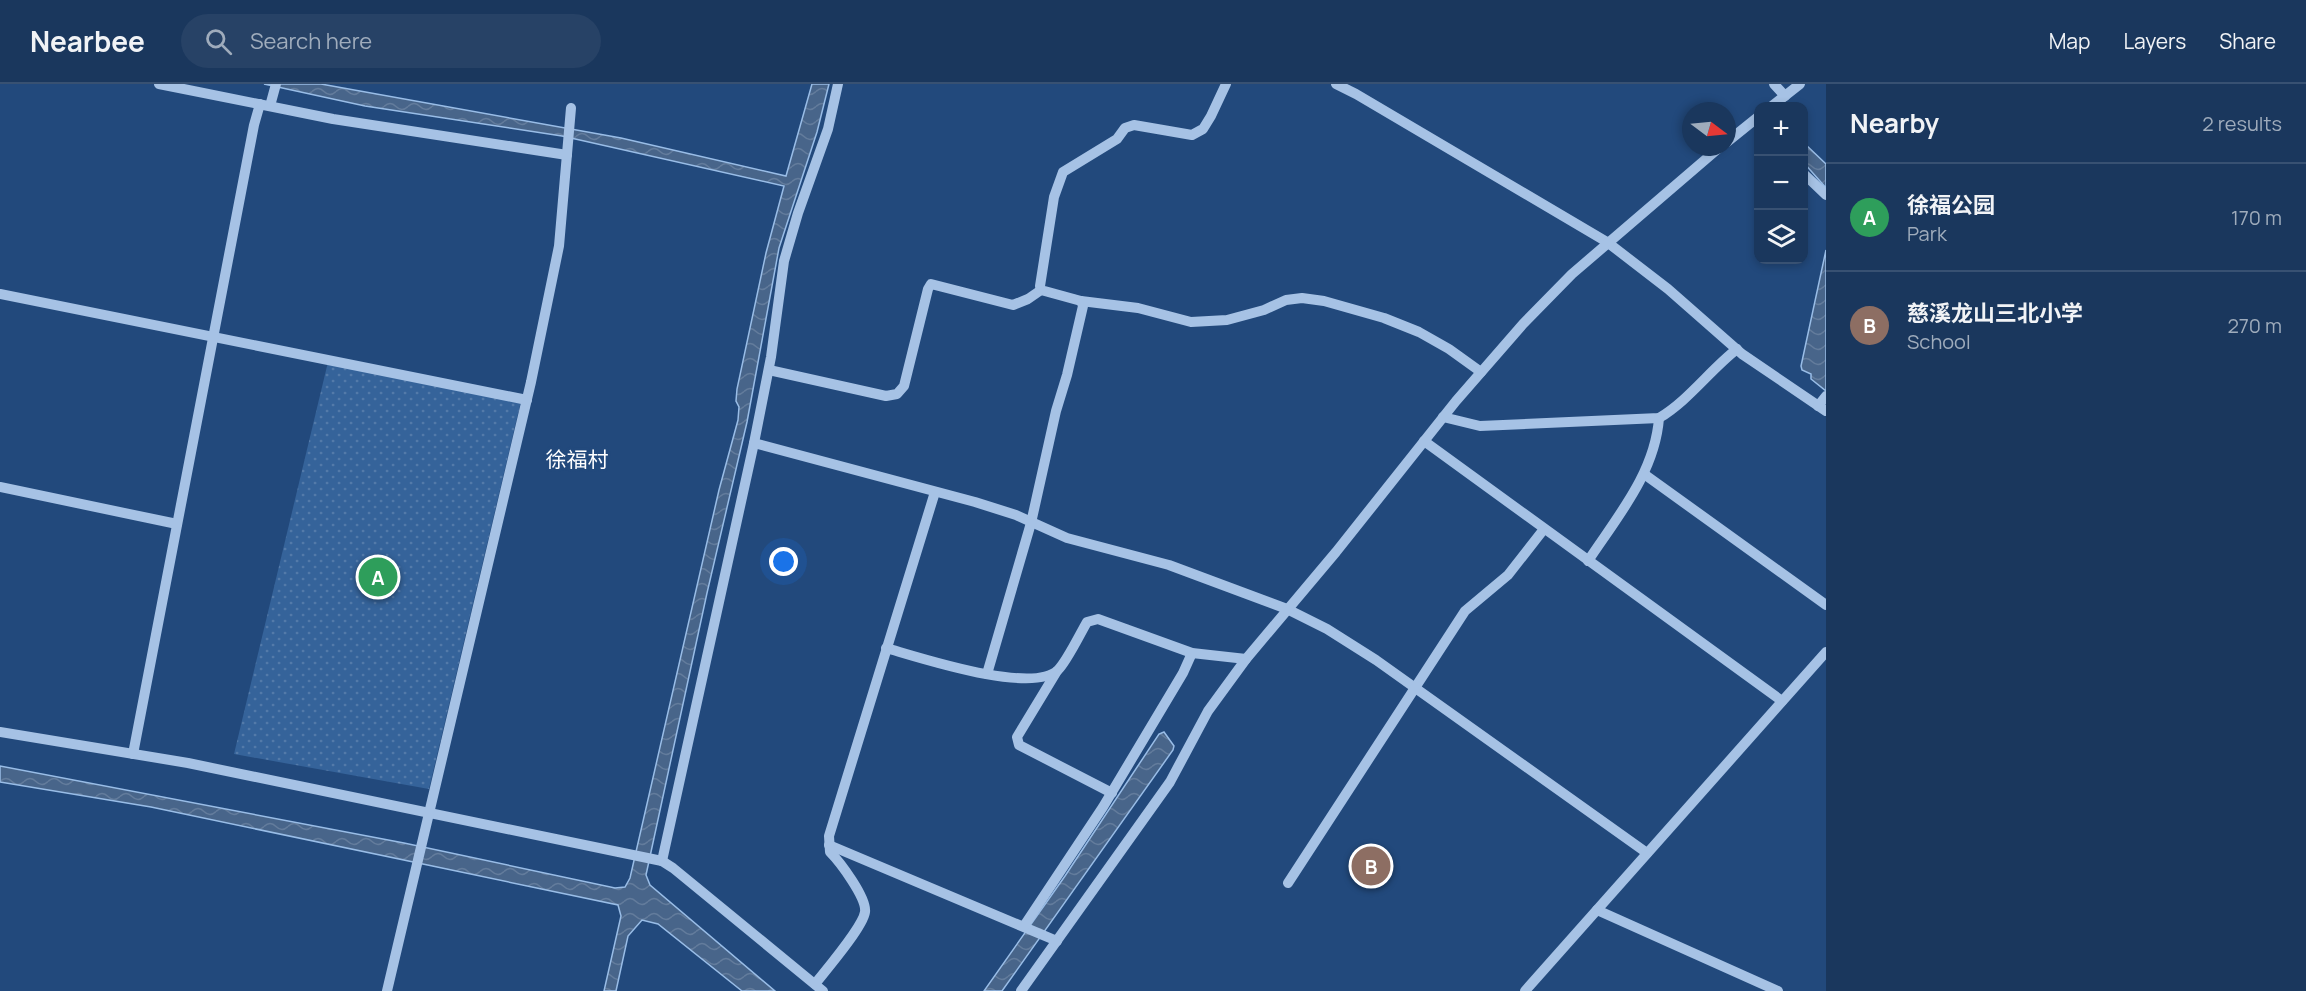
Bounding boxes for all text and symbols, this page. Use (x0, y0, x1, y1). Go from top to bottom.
search box (181, 14, 601, 68)
text: Nearbee (30, 22, 145, 60)
icon: search (202, 25, 235, 58)
text: Search here (250, 26, 372, 56)
text: Map (2049, 27, 2090, 55)
text: Layers (2123, 27, 2186, 55)
text: Share (2219, 27, 2276, 55)
north arrow (1682, 102, 1736, 156)
map controls (1754, 102, 1808, 264)
button: + (1754, 102, 1808, 156)
text: Nearby (1850, 105, 1939, 141)
text: 2 results (2202, 110, 2282, 137)
button: − (1754, 156, 1808, 210)
text: 徐福公园 (1907, 190, 1995, 220)
text: A (1863, 204, 1876, 231)
text: 170 m (2231, 204, 2282, 231)
button: layers (1754, 210, 1808, 264)
text: Park (1907, 220, 1947, 247)
text: 慈溪龙山三北小学 (1907, 298, 2083, 328)
text: B (1863, 312, 1876, 339)
text: 270 m (2227, 312, 2282, 339)
text: School (1907, 328, 1971, 355)
district label: 徐福村 (546, 445, 609, 473)
your location (769, 547, 798, 576)
pin: A (358, 554, 398, 600)
pin: B (1352, 844, 1390, 888)

